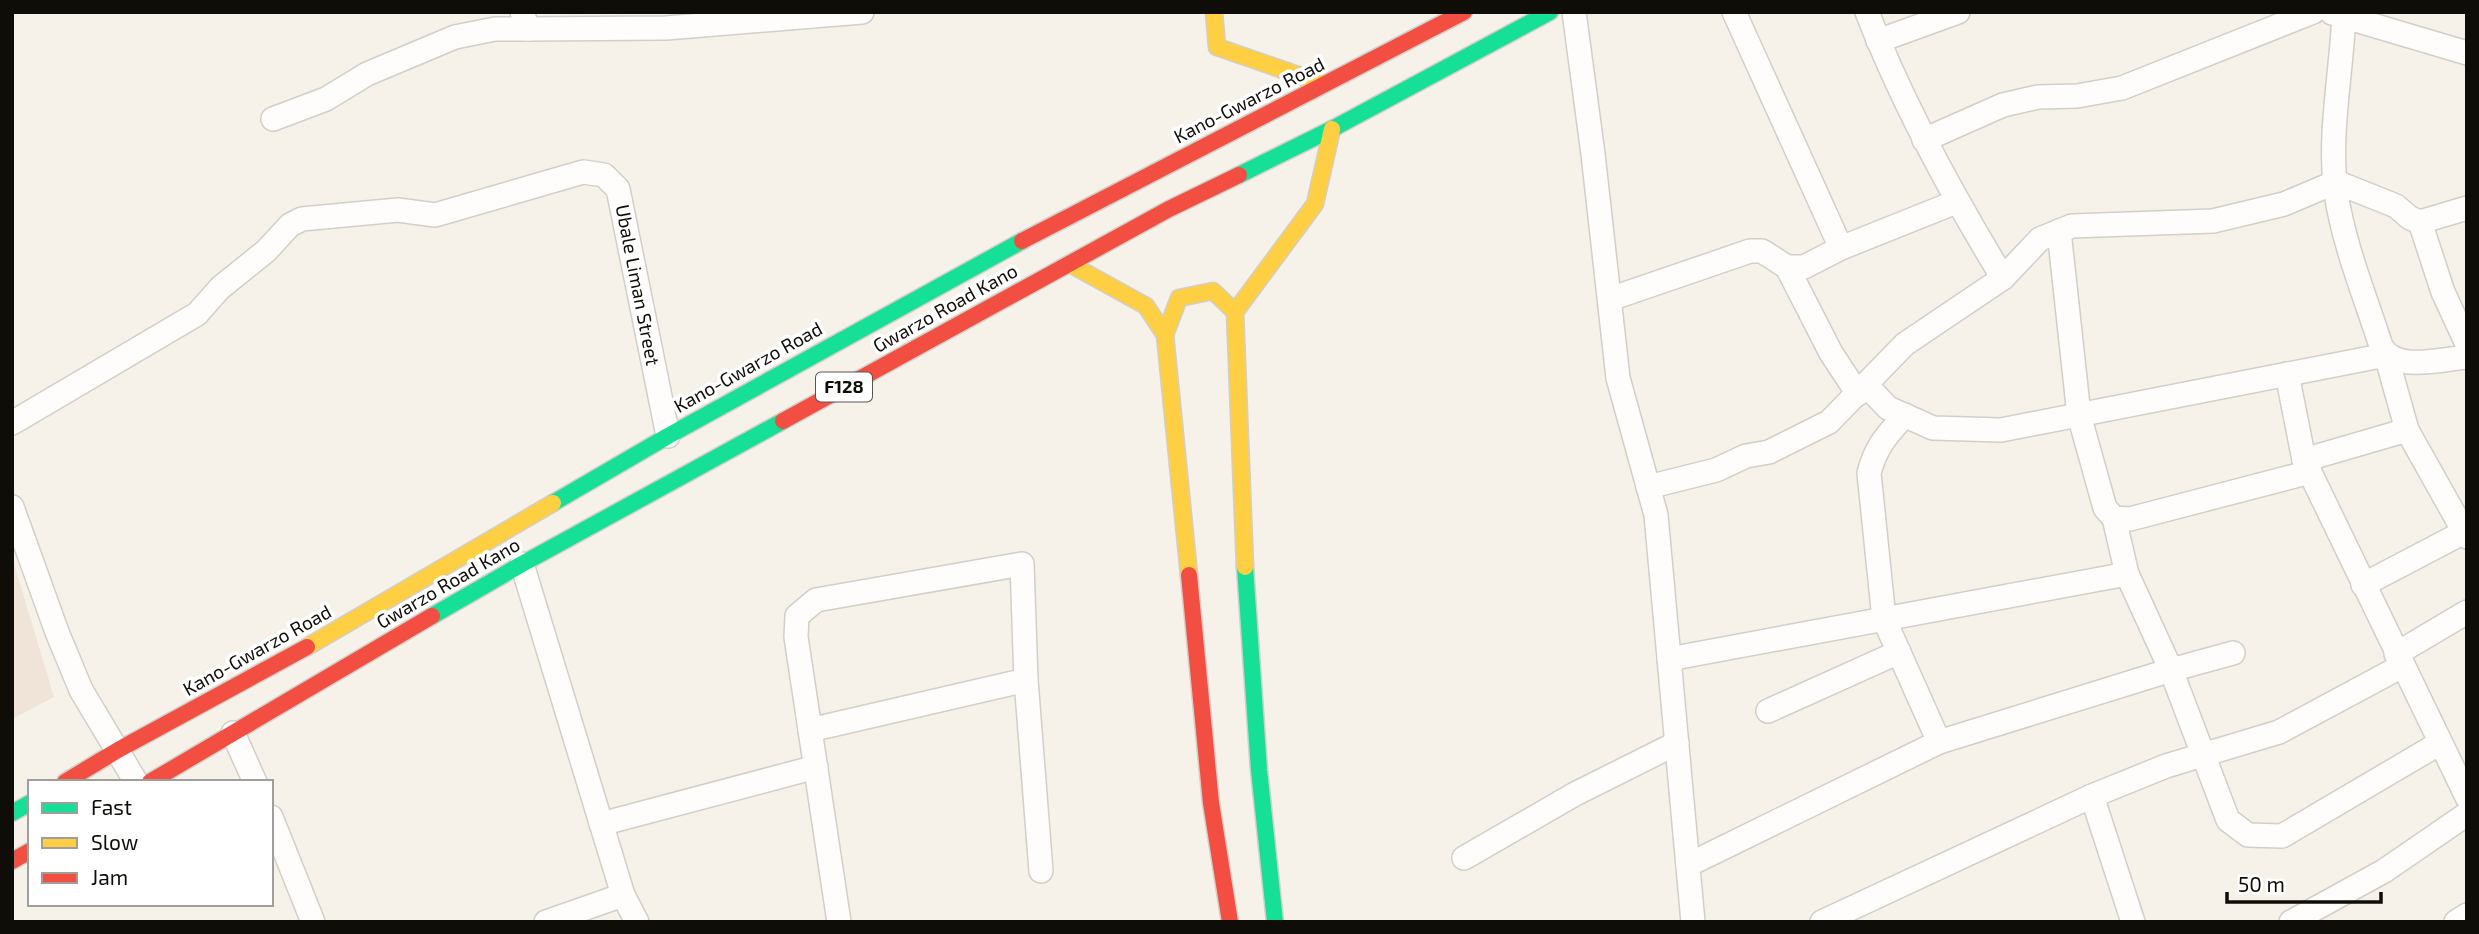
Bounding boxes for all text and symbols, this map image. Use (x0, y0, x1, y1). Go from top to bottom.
street label: Kano-Gwarzo Road (1170, 52, 1328, 147)
street label: Ubale Liman Street (612, 202, 665, 367)
street label: Gwarzo Road Kano (868, 258, 1021, 357)
street label: Kano-Gwarzo Road (670, 316, 826, 417)
road number: F128 (816, 372, 872, 402)
street label: Gwarzo Road Kano (372, 532, 524, 633)
street label: Kano-Gwarzo Road (179, 599, 335, 700)
legend (28, 780, 273, 906)
text: Fast (91, 794, 132, 819)
text: Slow (91, 829, 138, 854)
scale bar (2227, 860, 2381, 904)
text: Jam (91, 864, 128, 889)
text: 50 m (2238, 871, 2285, 896)

